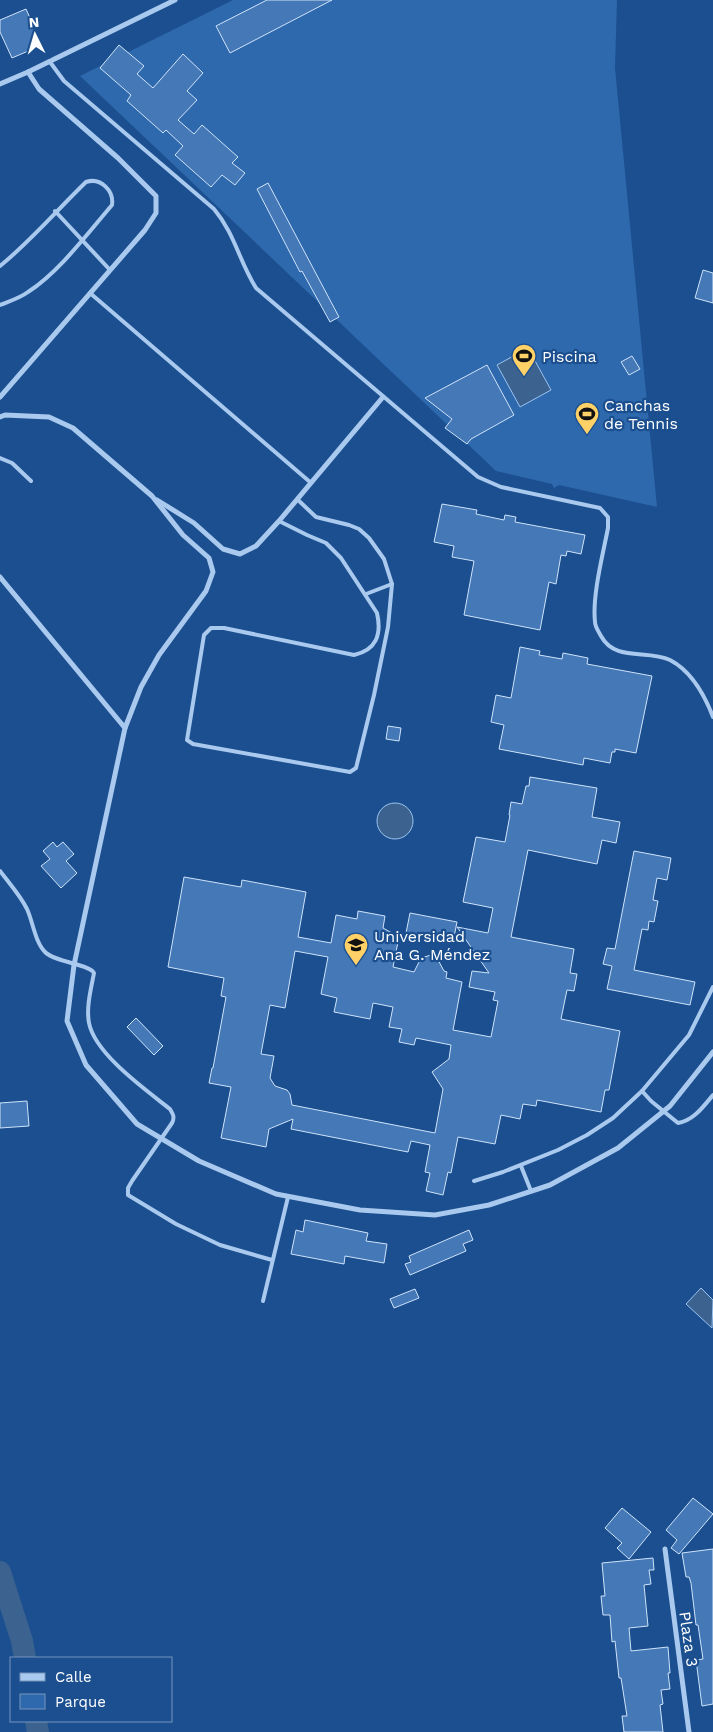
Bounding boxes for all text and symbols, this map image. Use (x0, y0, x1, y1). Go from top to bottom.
north arrow (10, 10, 60, 60)
text: N (28, 14, 40, 30)
sports icon: Piscina (511, 343, 537, 377)
place label: Piscina (542, 347, 597, 366)
place label: Canchas de Tennis (604, 396, 678, 433)
sports icon: Canchas de Tennis (574, 401, 600, 435)
place label: Universidad Ana G. Méndez (374, 927, 490, 964)
school or university icon: Universidad Ana G. Méndez (343, 932, 369, 966)
street label: Plaza 3 (675, 1610, 702, 1668)
legend (10, 1657, 172, 1722)
text: Calle (55, 1668, 92, 1686)
text: Parque (55, 1693, 106, 1711)

